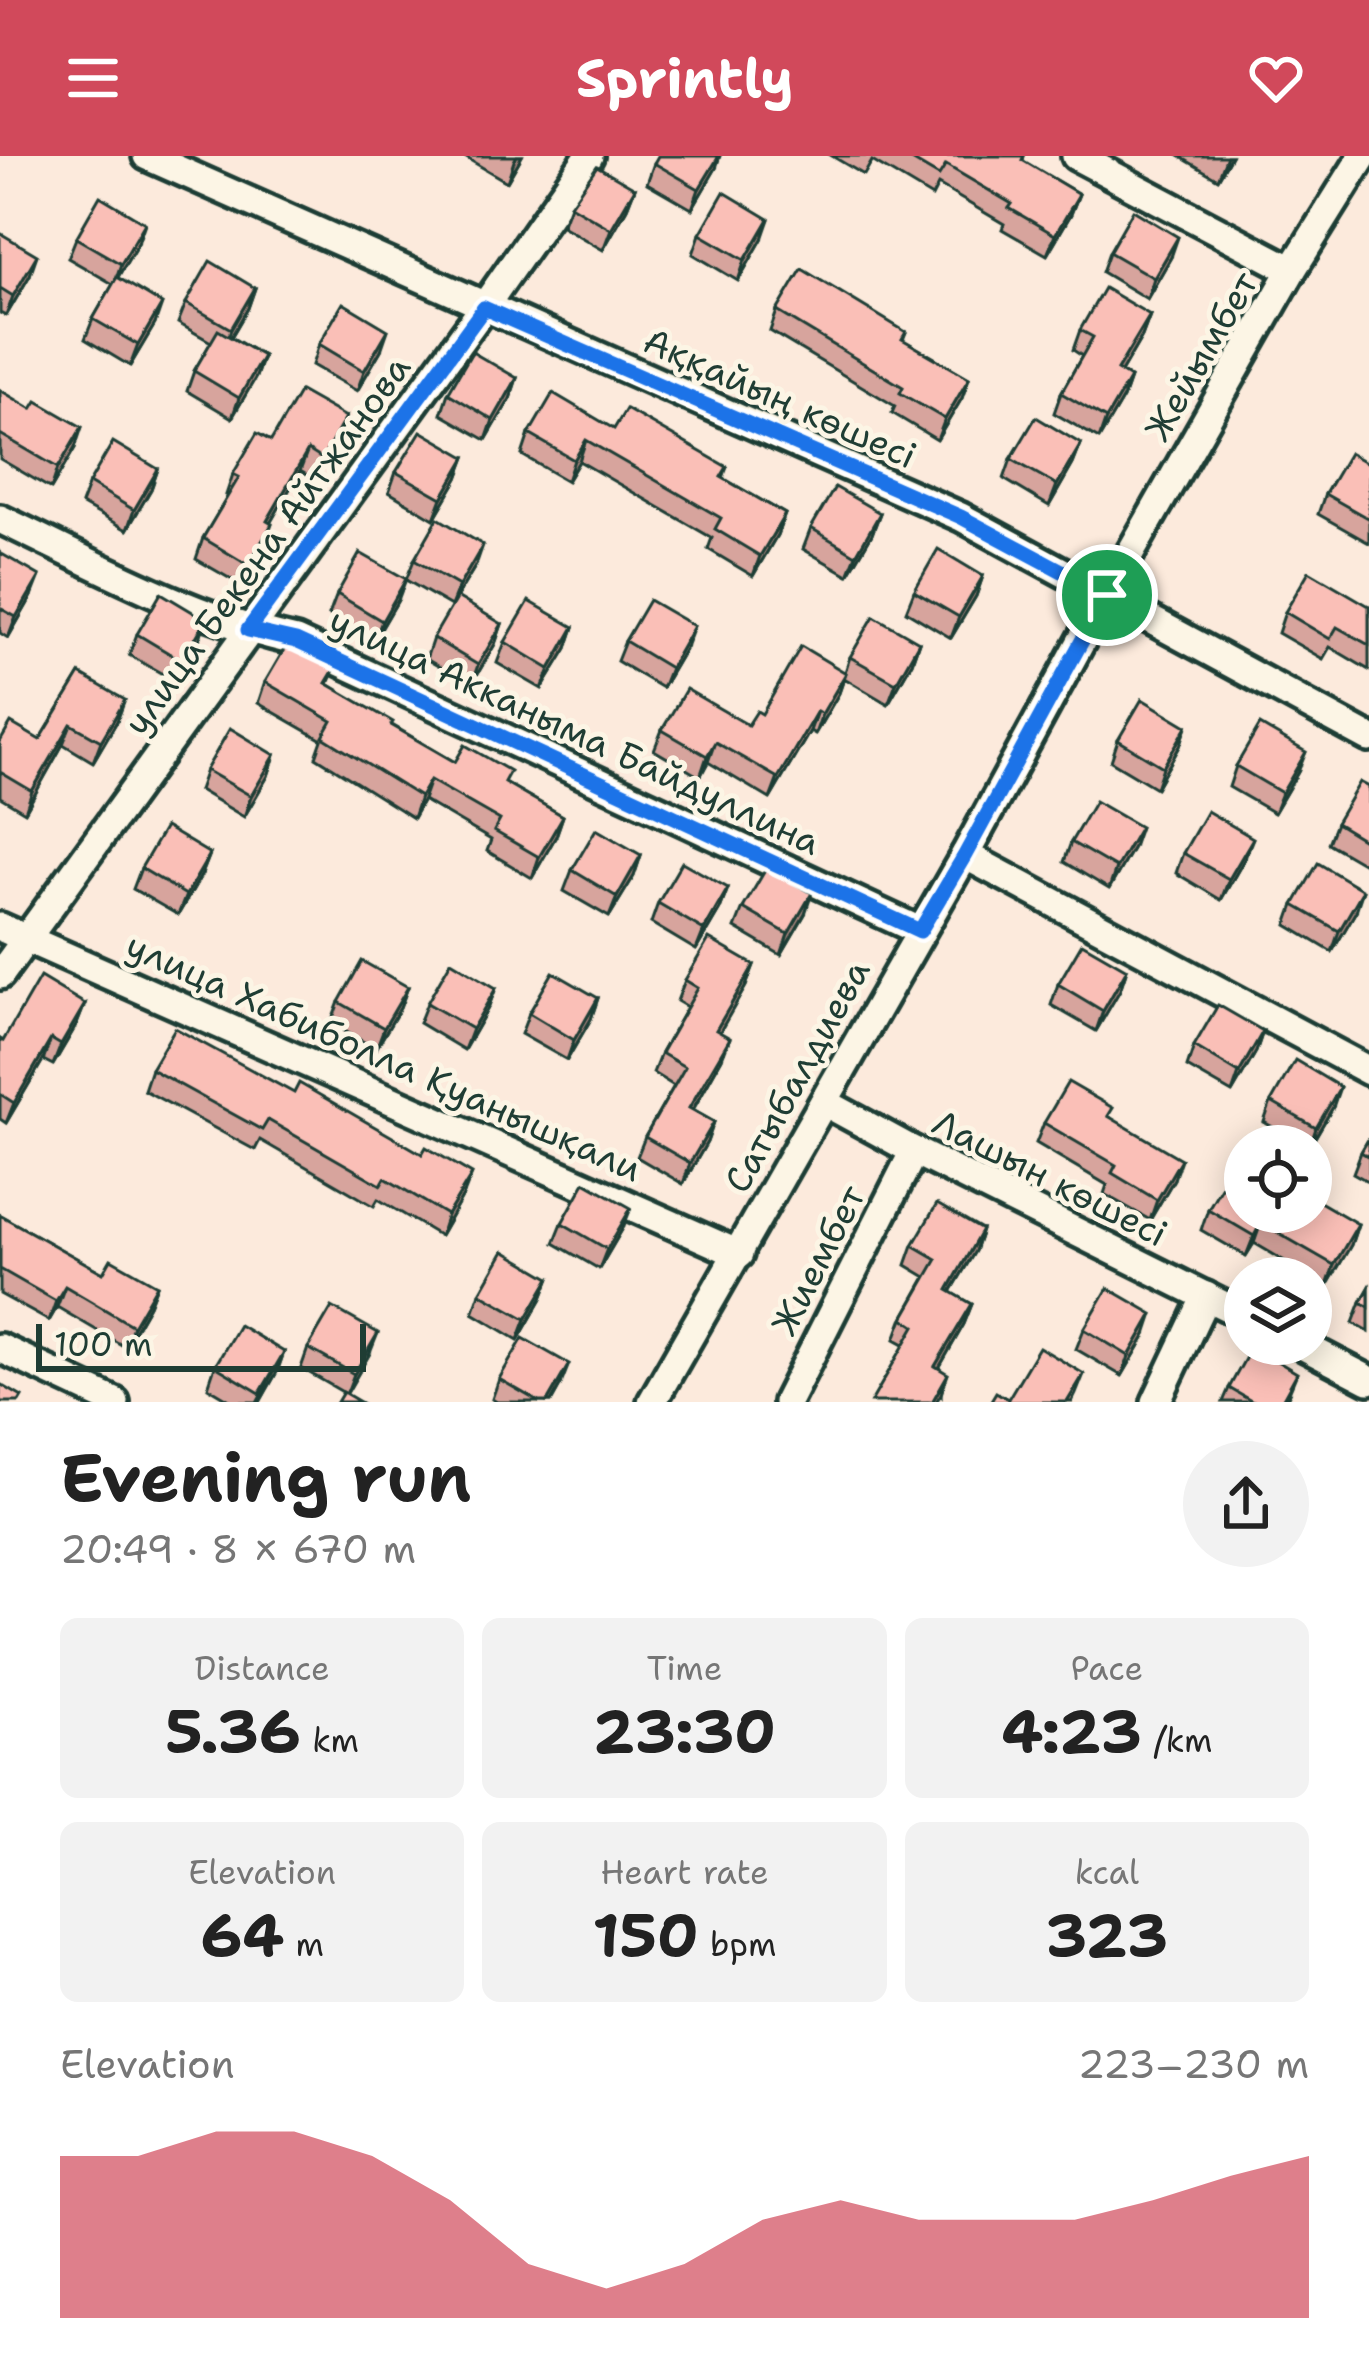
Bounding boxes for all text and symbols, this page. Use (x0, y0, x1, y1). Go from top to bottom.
text: Sprintly (575, 42, 794, 114)
icon: menu (60, 45, 126, 111)
icon: heart (1243, 45, 1309, 111)
street label: Жейымбет (1133, 262, 1269, 449)
street label: Аққайың көшесі (636, 316, 924, 480)
street label: улица Бекена Айтжанова (112, 345, 422, 745)
pin (1056, 544, 1158, 646)
icon: arrive (1074, 562, 1140, 628)
street label: улица Акканыма Байдуллина (322, 595, 828, 867)
street label: улица Хабиболла Қуанышқали (118, 921, 650, 1193)
street label: Сатыбалдиева (713, 951, 881, 1201)
street label: Лашын көшесі (924, 1098, 1176, 1258)
map controls (1224, 1125, 1332, 1365)
button: locate (1224, 1125, 1332, 1233)
street label: Жиембет (759, 1176, 877, 1343)
button: layers (1224, 1257, 1332, 1365)
scale bar (36, 1318, 366, 1371)
text: 100 m (54, 1322, 153, 1367)
text: Evening run (60, 1434, 471, 1522)
button: share (1183, 1441, 1309, 1567)
text: 20:49 · 8 × 670 m (60, 1523, 416, 1575)
text: Distance (195, 1646, 330, 1691)
text: Time (647, 1646, 722, 1691)
text: Pace (1071, 1646, 1143, 1691)
text: 5.36 (165, 1691, 301, 1771)
text: 23:30 (593, 1691, 776, 1771)
text: 4:23 (1001, 1691, 1142, 1771)
text: km (301, 1718, 359, 1763)
text: /km (1142, 1718, 1212, 1763)
text: Elevation (188, 1850, 336, 1895)
text: Heart rate (600, 1850, 769, 1895)
text: kcal (1075, 1850, 1139, 1895)
text: 64 (200, 1895, 284, 1975)
text: 150 (592, 1895, 699, 1975)
text: 323 (1045, 1895, 1168, 1975)
text: m (284, 1922, 324, 1967)
text: bpm (699, 1922, 777, 1967)
text: Elevation (60, 2038, 235, 2090)
text: 223–230 m (1078, 2038, 1309, 2090)

